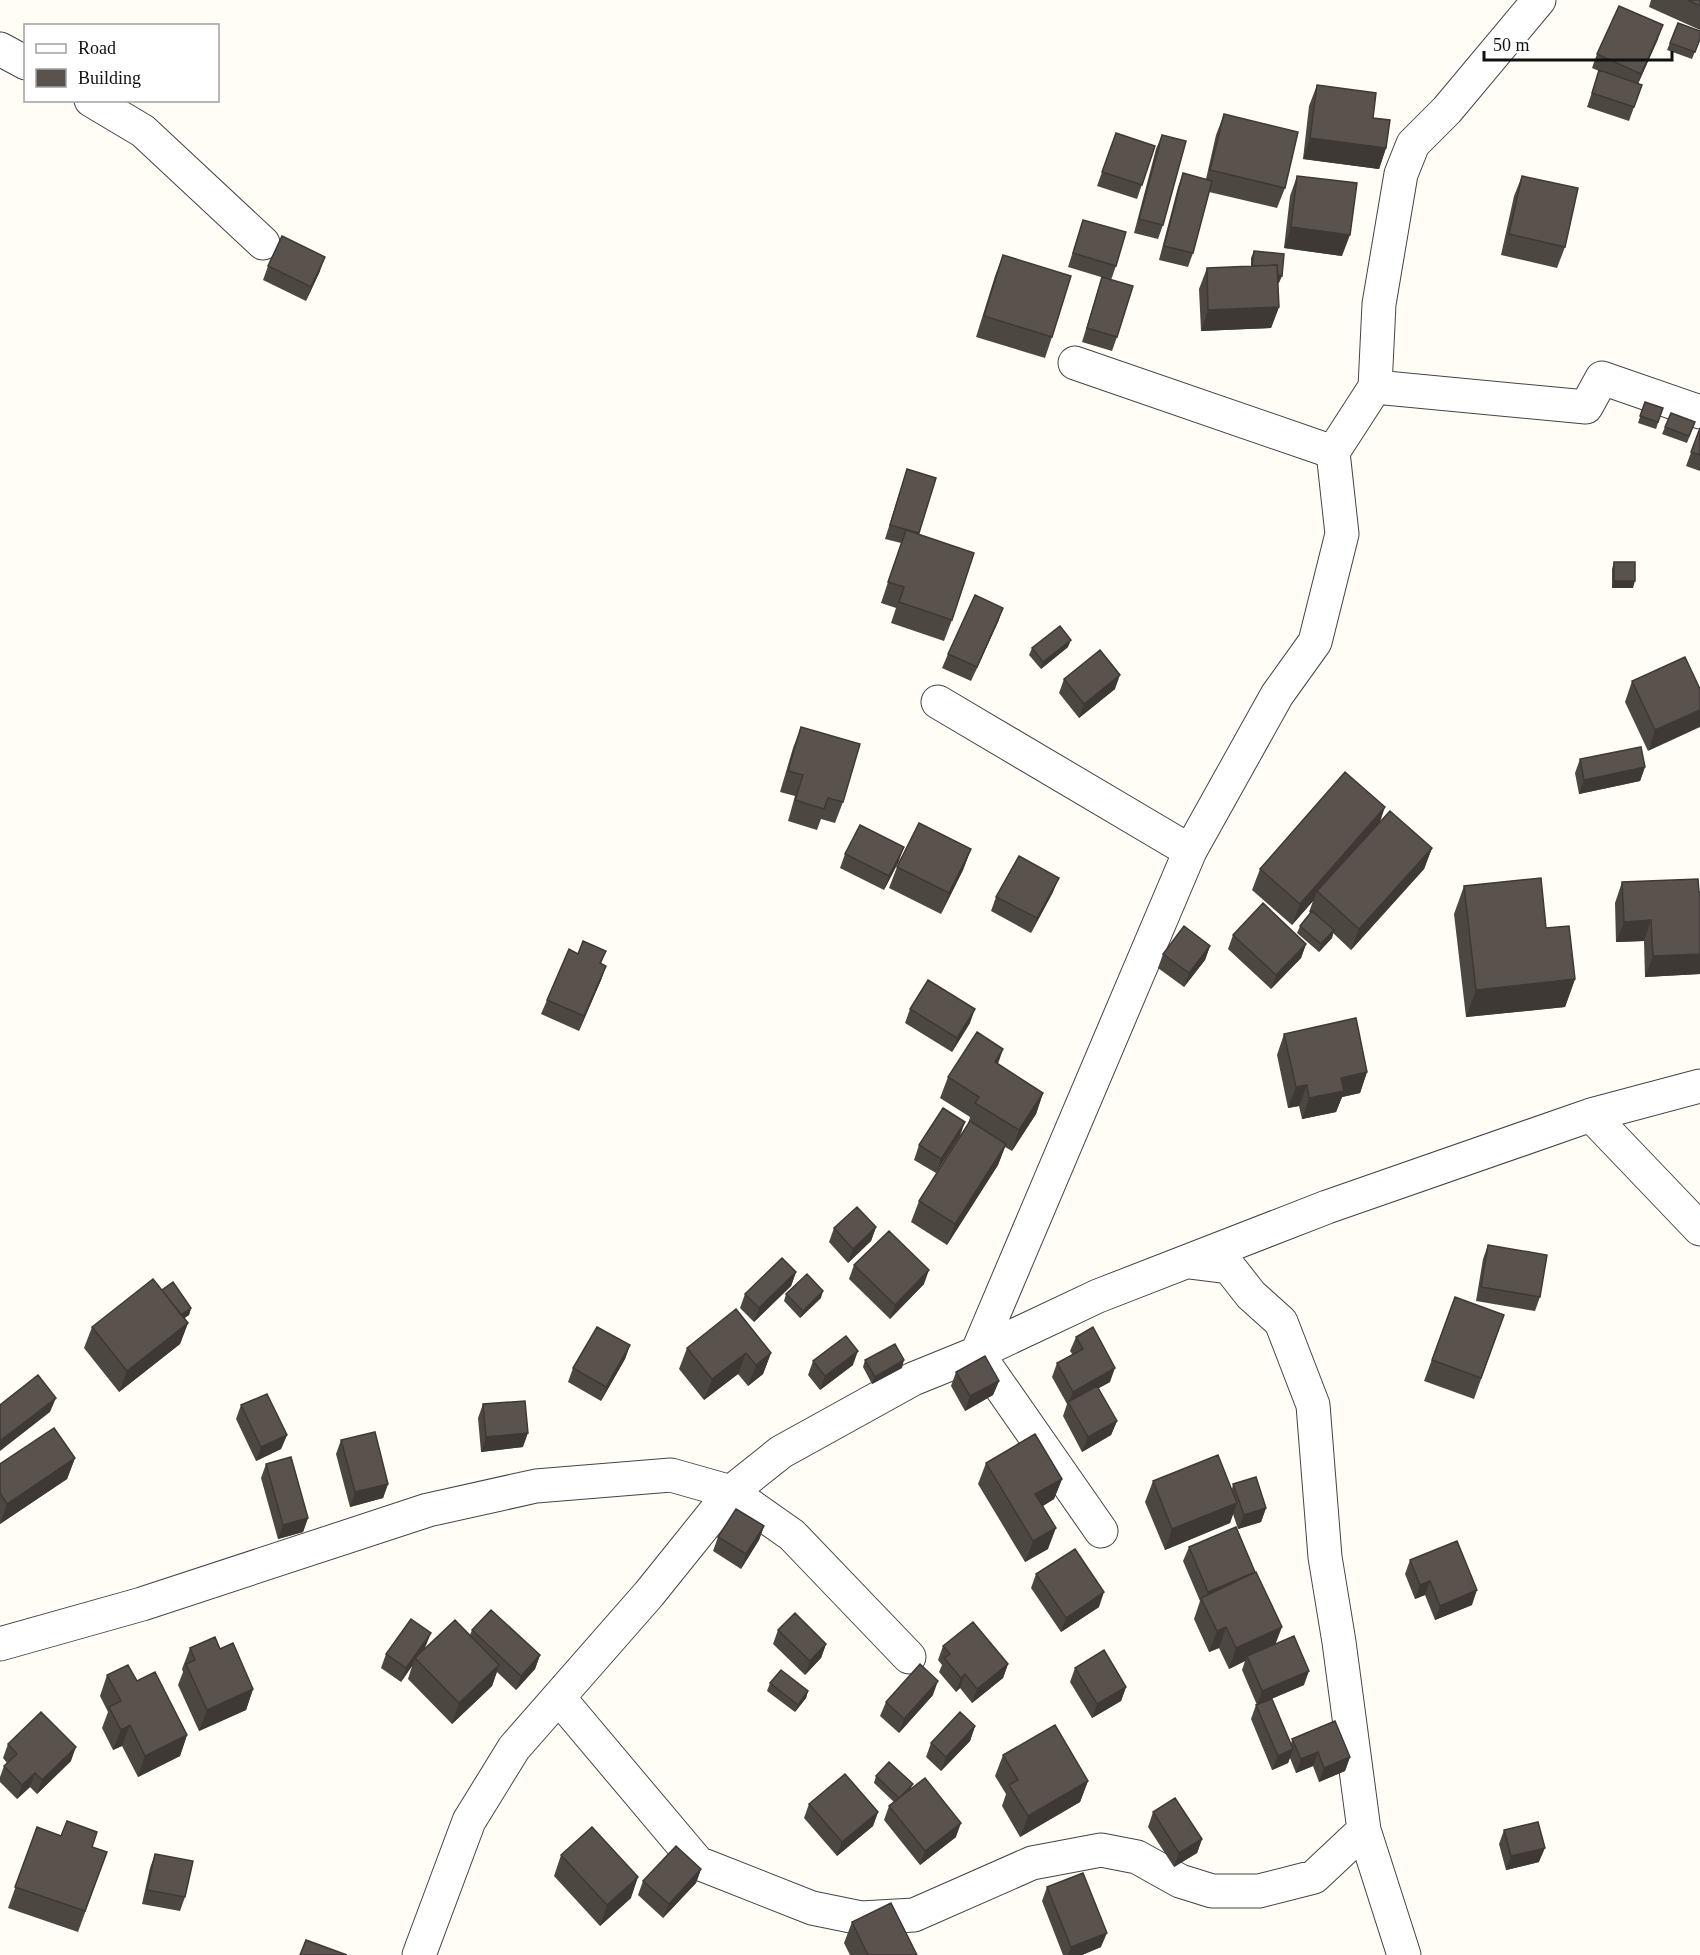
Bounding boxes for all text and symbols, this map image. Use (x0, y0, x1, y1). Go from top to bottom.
legend (24, 24, 219, 102)
scale bar (1484, 24, 1672, 62)
text: 50 m (1493, 35, 1530, 55)
text: Road (78, 38, 116, 58)
text: Building (78, 68, 141, 88)

